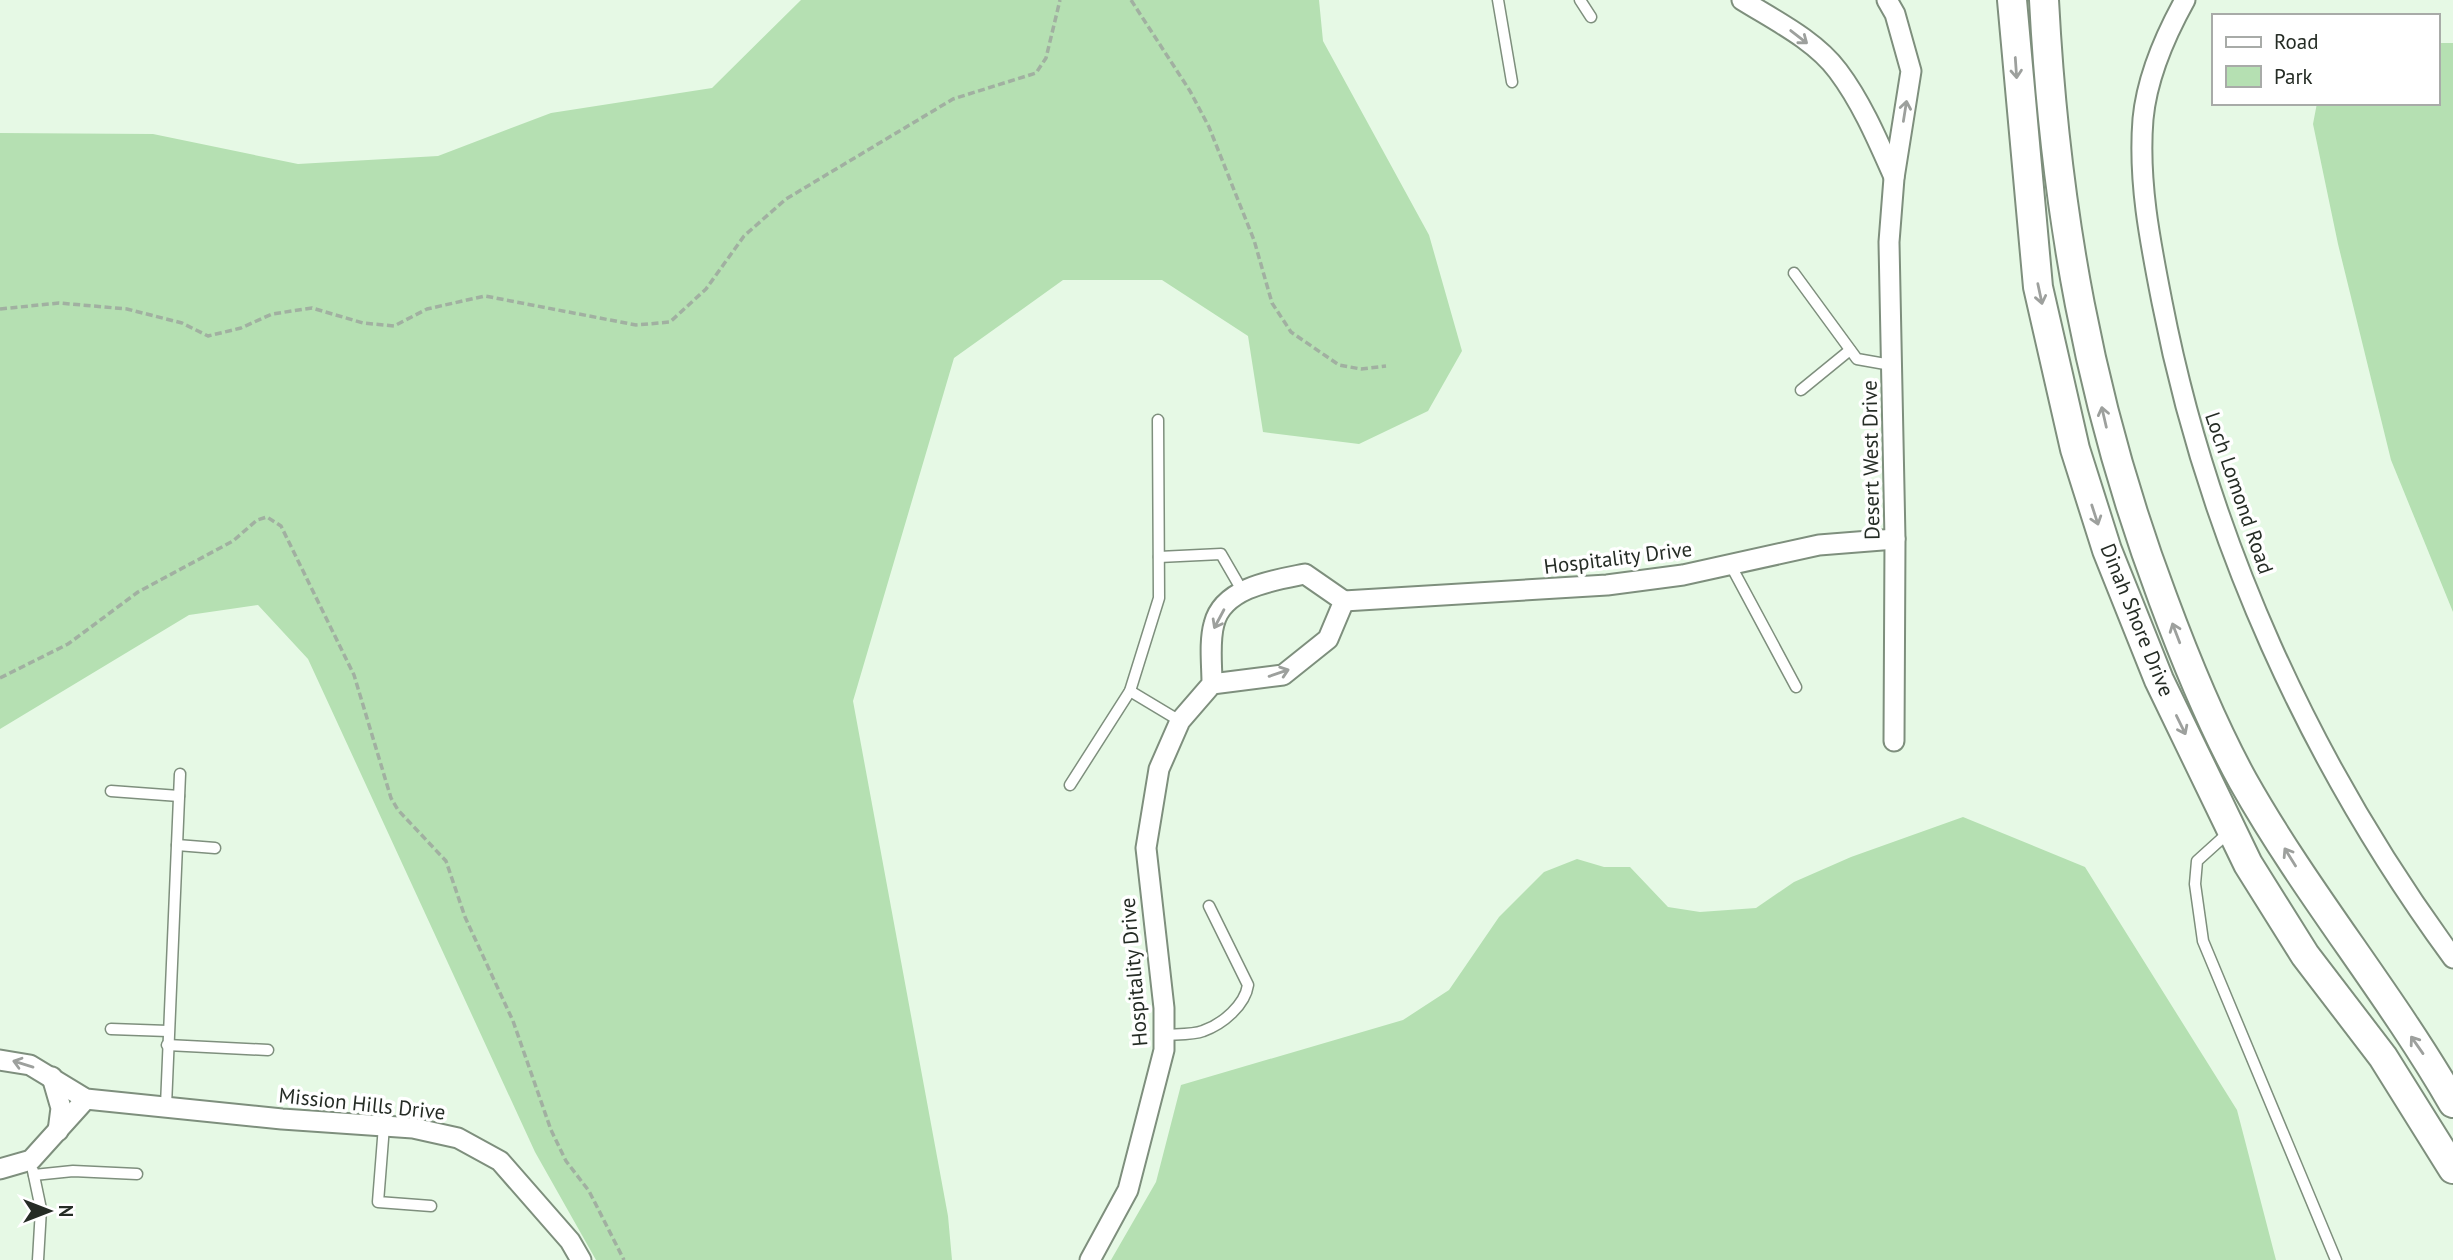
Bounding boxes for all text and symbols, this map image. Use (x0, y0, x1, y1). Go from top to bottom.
legend (2212, 14, 2439, 105)
text: Road (2274, 28, 2318, 55)
one-way arrow (1790, 29, 1808, 44)
one-way arrow (2010, 56, 2023, 79)
text: Park (2274, 63, 2313, 90)
one-way arrow (1898, 100, 1911, 122)
one-way arrow (2033, 282, 2047, 305)
street label: Desert West Drive (1856, 380, 1885, 540)
one-way arrow (2096, 406, 2110, 429)
street label: Loch Lomond Road (2199, 408, 2280, 577)
one-way arrow (2090, 503, 2103, 525)
street label: Hospitality Drive (1542, 535, 1694, 580)
street label: Dinah Shore Drive (2094, 539, 2180, 700)
one-way arrow (1212, 608, 1226, 628)
one-way arrow (2168, 622, 2181, 644)
one-way arrow (1268, 666, 1289, 678)
one-way arrow (2175, 714, 2188, 735)
one-way arrow (2283, 847, 2297, 867)
street label: Hospitality Drive (1114, 896, 1153, 1048)
one-way arrow (2410, 1036, 2424, 1055)
one-way arrow (12, 1057, 34, 1070)
street label: Mission Hills Drive (277, 1081, 447, 1126)
north arrow (14, 1176, 84, 1246)
text: N (54, 1205, 78, 1217)

